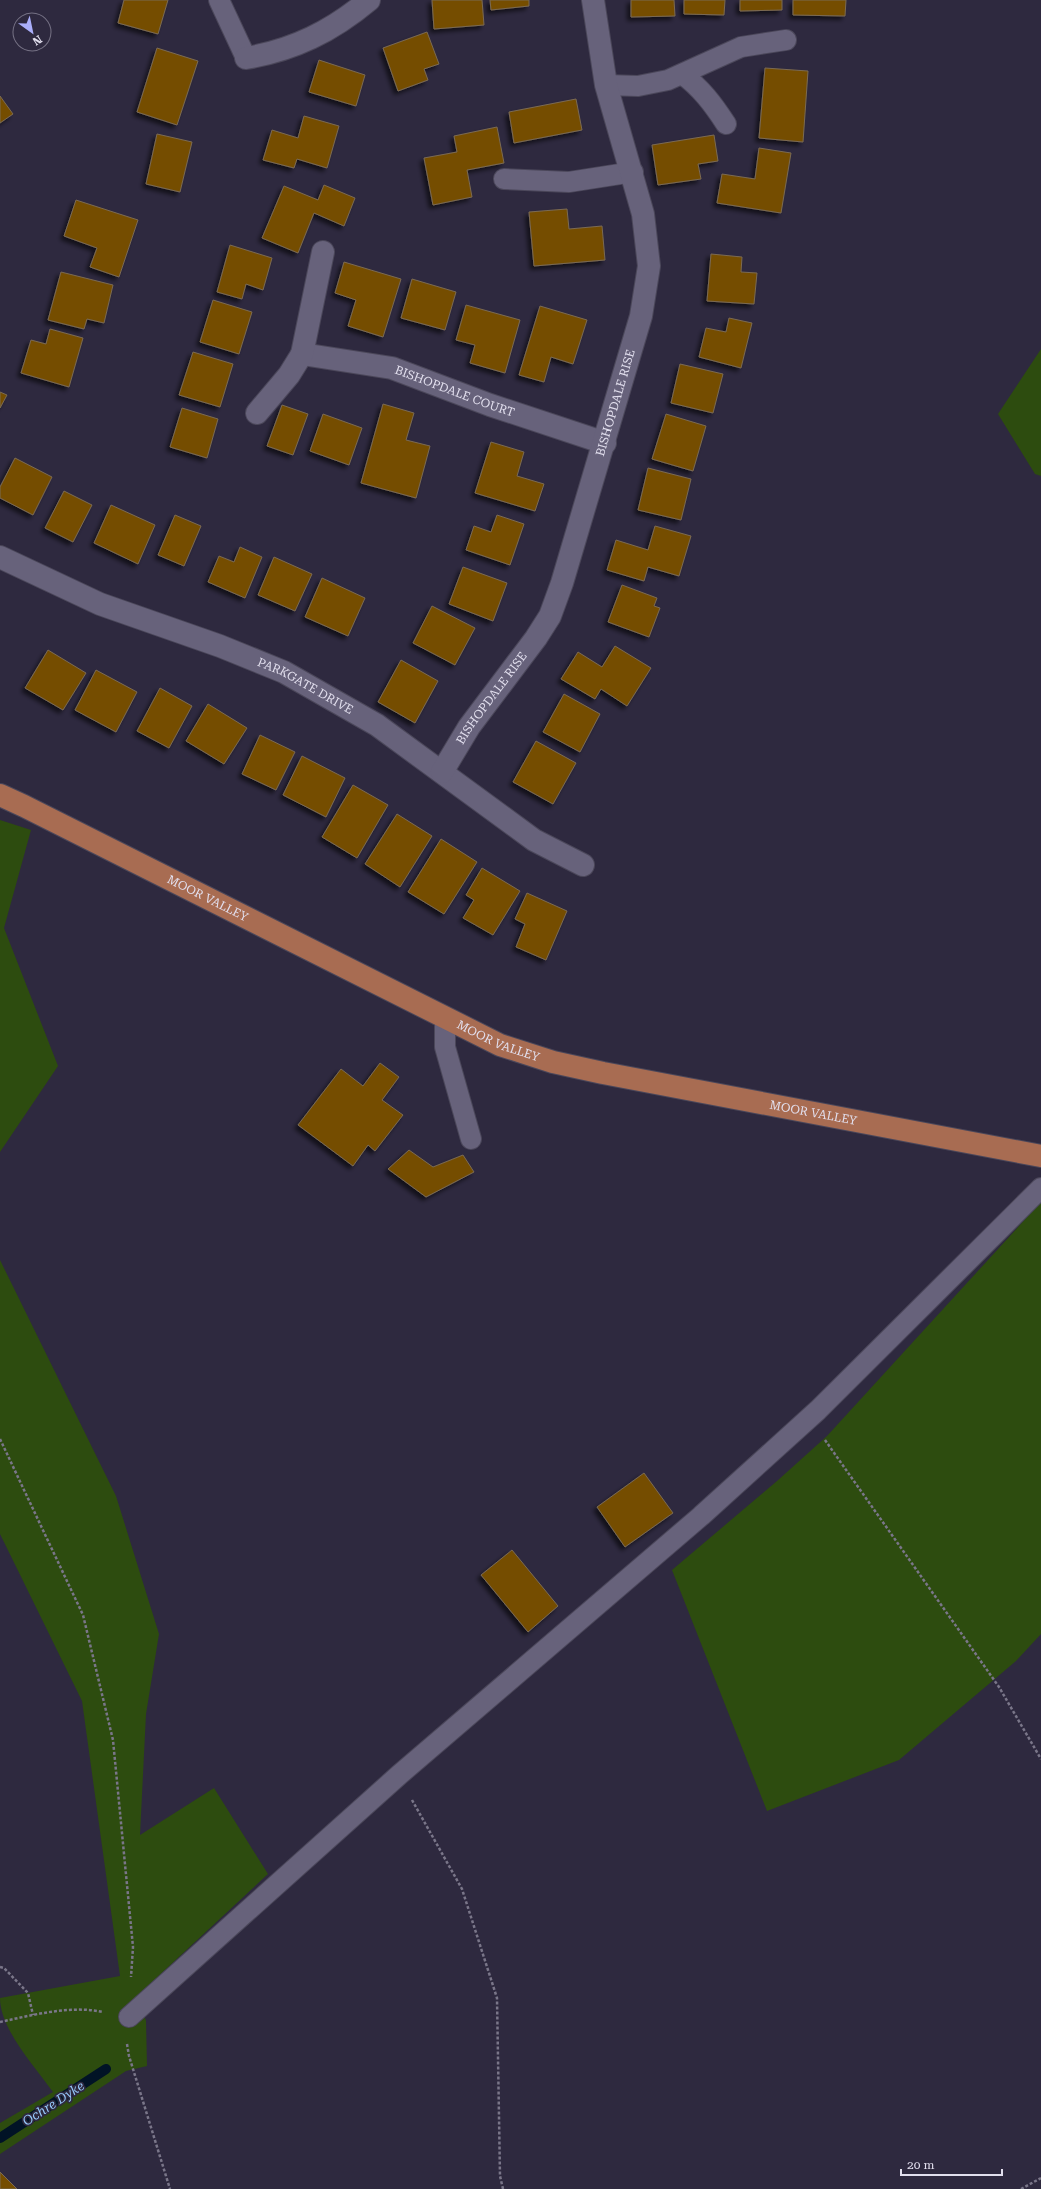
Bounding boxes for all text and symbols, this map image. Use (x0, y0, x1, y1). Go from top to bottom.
north arrow (12, 12, 52, 52)
text: N (30, 32, 44, 48)
street label: BISHOPDALE RISE (593, 348, 638, 458)
street label: BISHOPDALE COURT (393, 363, 516, 420)
street label: BISHOPDALE RISE (453, 649, 530, 747)
street label: PARKGATE DRIVE (255, 655, 356, 717)
street label: MOOR VALLEY (165, 872, 251, 925)
street label: MOOR VALLEY (455, 1018, 542, 1065)
street label: MOOR VALLEY (769, 1098, 859, 1128)
water label: Ochre Dyke (20, 2078, 87, 2129)
scale bar (901, 2151, 1002, 2177)
text: 20 m (907, 2158, 934, 2172)

